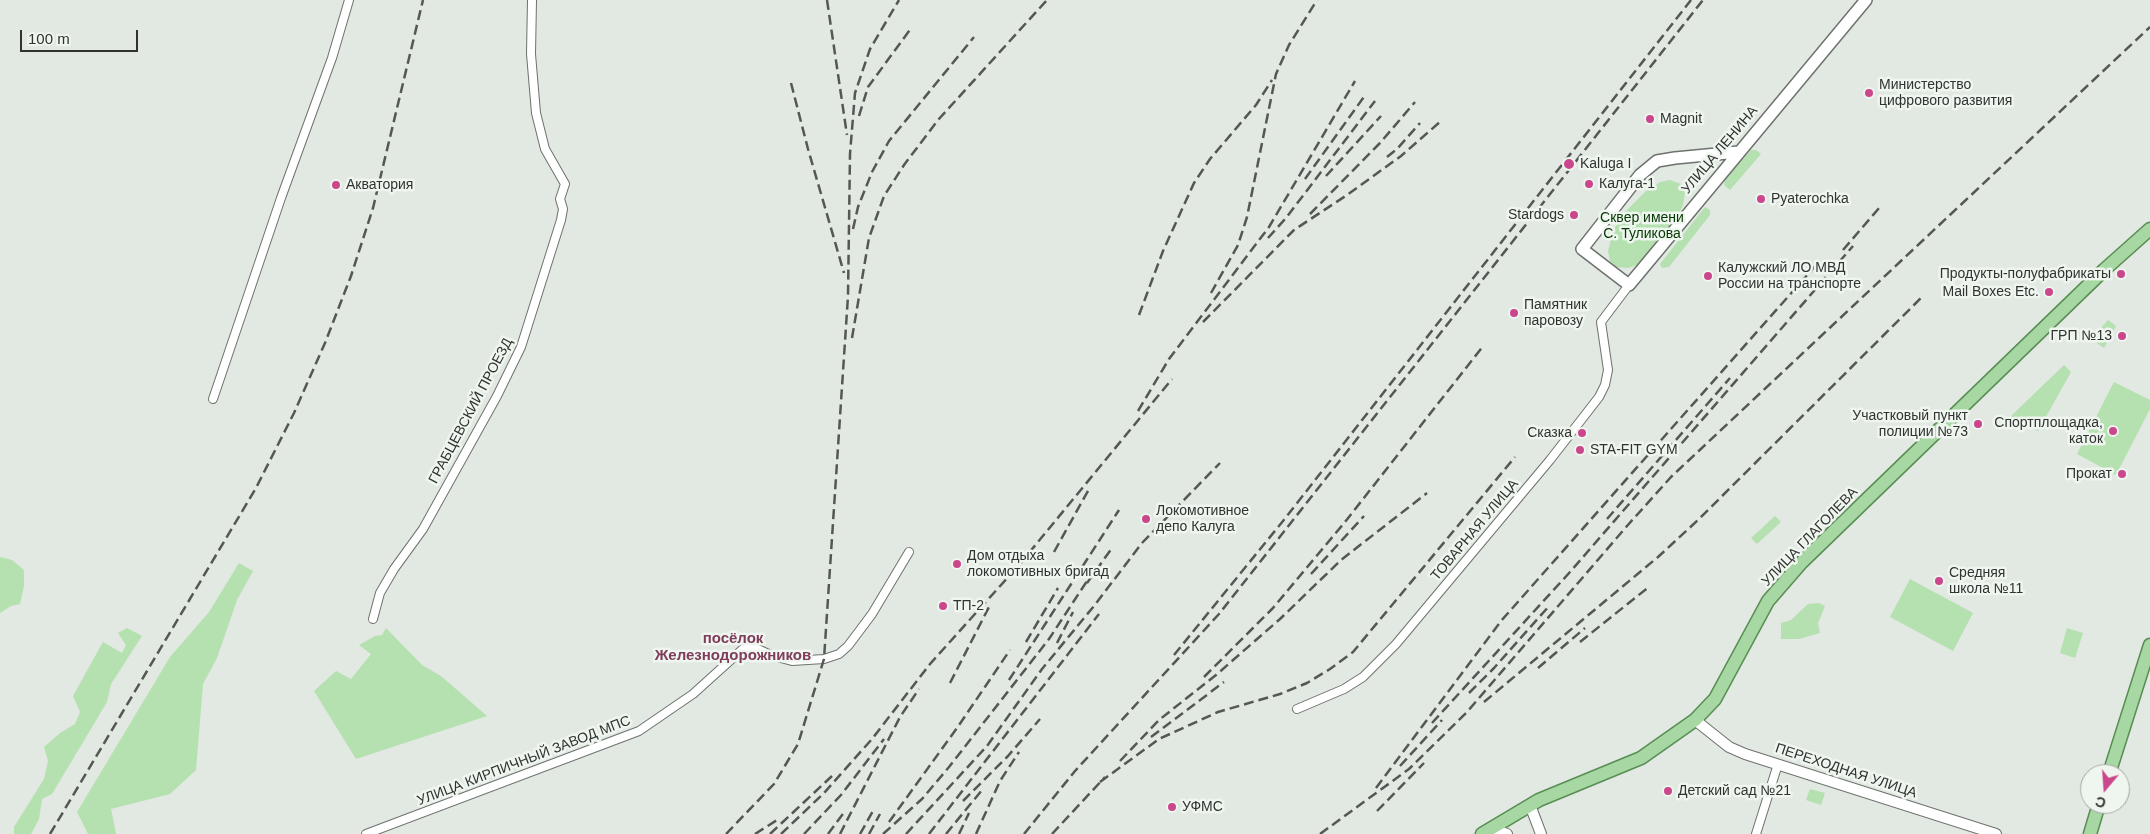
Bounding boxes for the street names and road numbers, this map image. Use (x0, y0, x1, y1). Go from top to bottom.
street label: УЛИЦА ЛЕНИНА (1678, 103, 1762, 197)
street label: ГРАБЦЕВСКИЙ ПРОЕЗД (425, 335, 517, 487)
street label: ТОВАРНАЯ УЛИЦА (1428, 476, 1522, 584)
street label: УЛИЦА ГЛАГОЛЕВА (1759, 484, 1861, 590)
street label: УЛИЦА КИРПИЧНЫЙ ЗАВОД МПС (415, 712, 633, 810)
street label: ПЕРЕХОДНАЯ УЛИЦА (1773, 740, 1919, 802)

